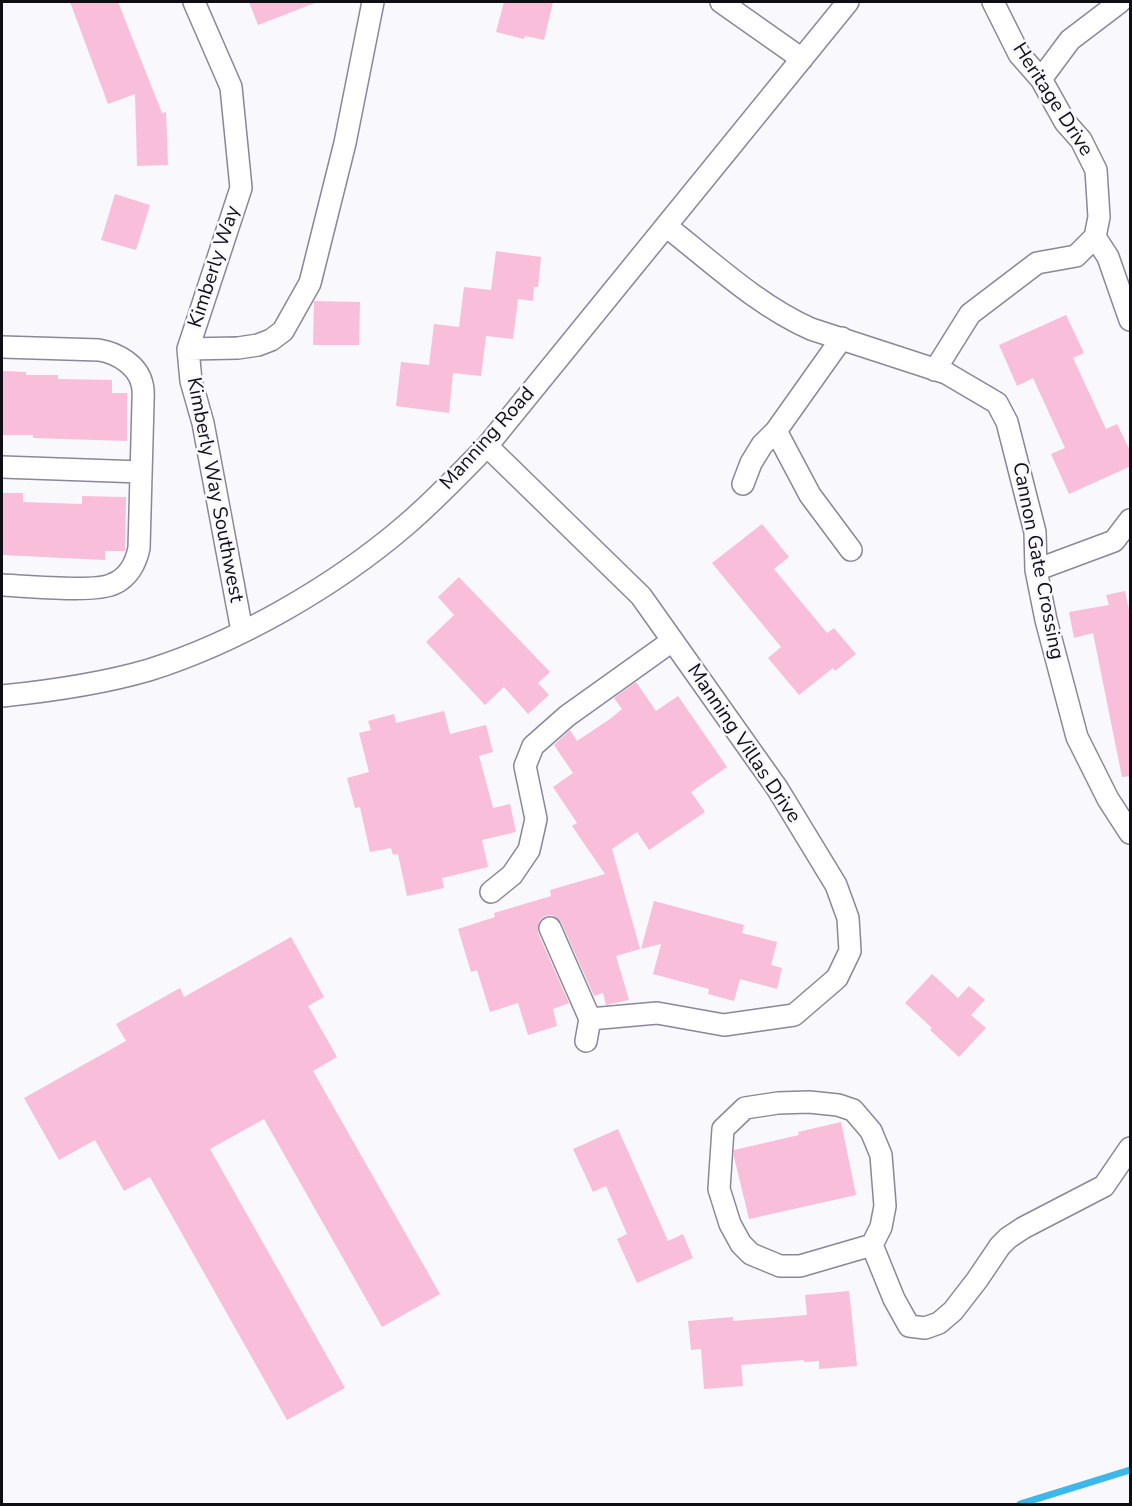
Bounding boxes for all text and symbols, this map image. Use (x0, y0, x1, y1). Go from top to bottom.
street label: Heritage Drive (1006, 39, 1098, 161)
street label: Kimberly Way (184, 203, 246, 331)
street label: Kimberly Way Southwest (180, 376, 248, 604)
street label: Manning Road (436, 383, 540, 495)
street label: Cannon Gate Crossing (1006, 460, 1068, 662)
street label: Manning Villas Drive (681, 660, 805, 828)

